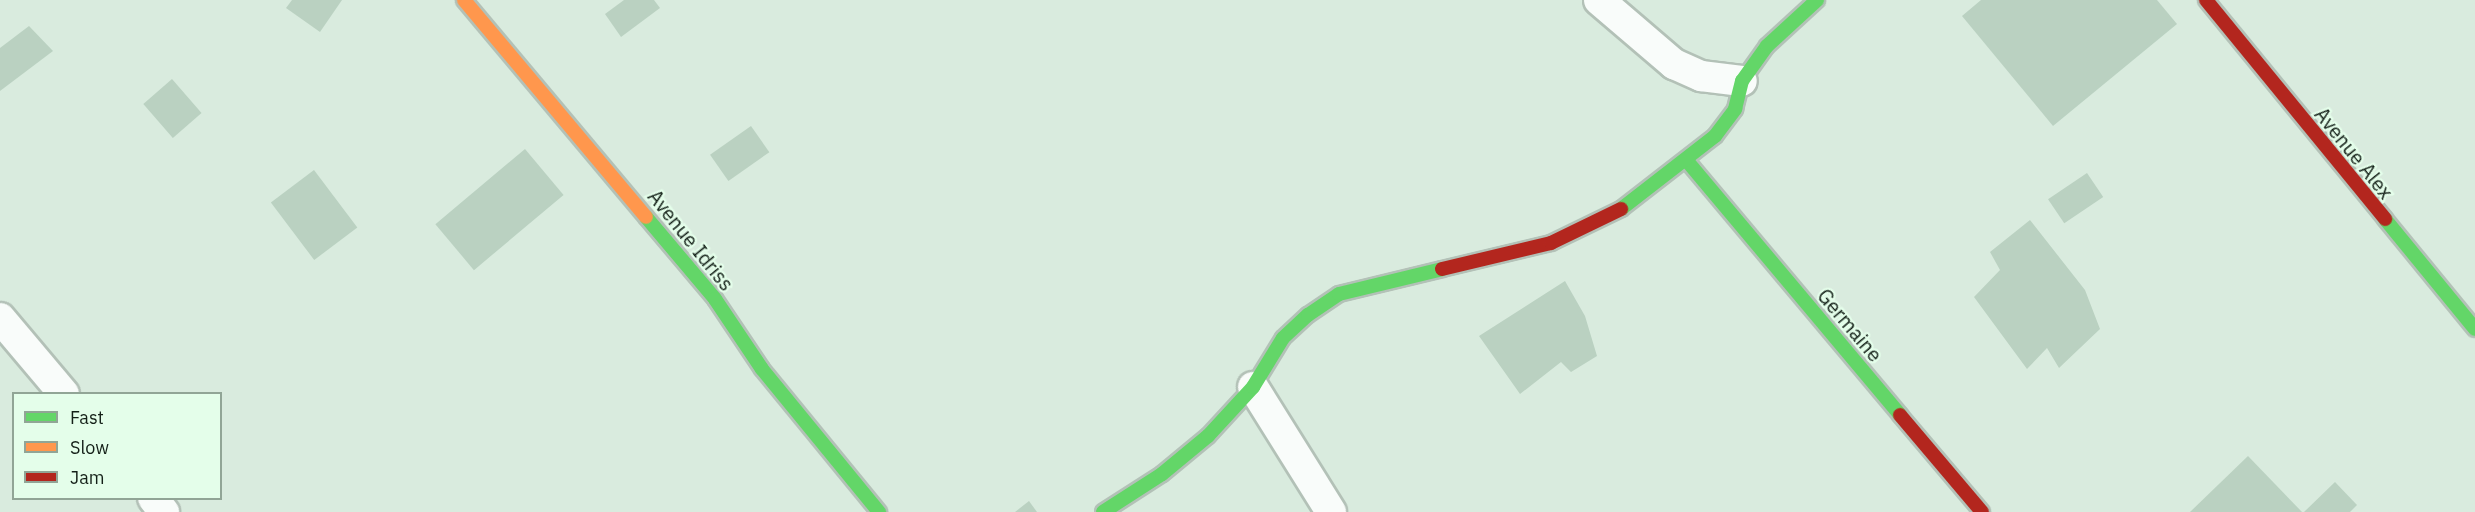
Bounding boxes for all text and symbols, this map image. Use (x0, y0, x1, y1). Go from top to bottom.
street label: Avenue Alex (2310, 102, 2398, 204)
street label: Avenue Idriss (643, 185, 739, 295)
street label: Germaine (1813, 284, 1887, 366)
legend (12, 392, 222, 500)
text: Fast (70, 406, 104, 429)
text: Slow (70, 436, 109, 459)
text: Jam (70, 466, 105, 489)

